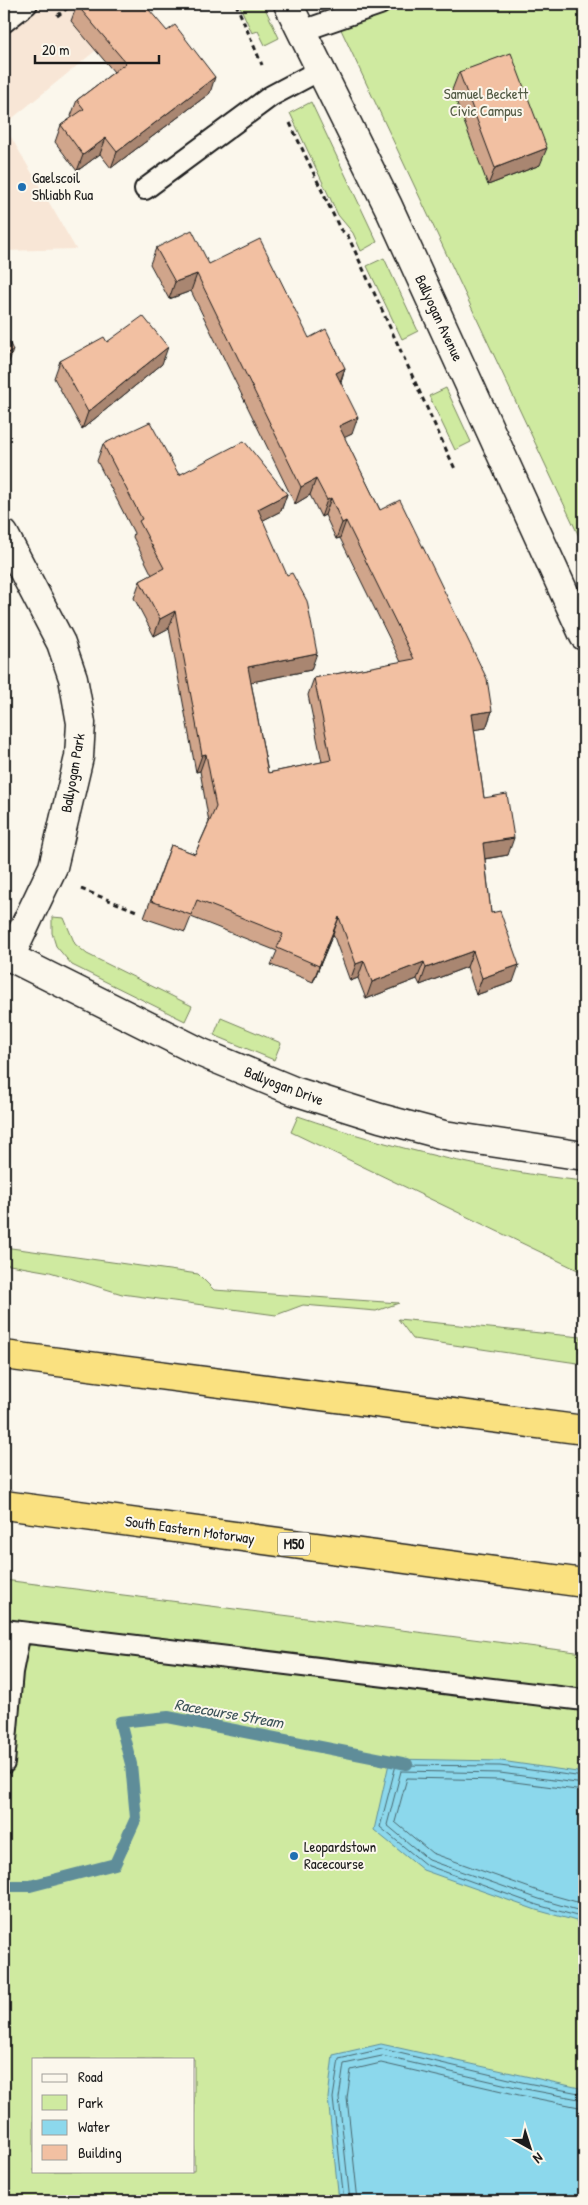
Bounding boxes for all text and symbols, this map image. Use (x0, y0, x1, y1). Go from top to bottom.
scale bar (35, 32, 159, 64)
text: 20 m (42, 39, 69, 60)
park label: Samuel Beckett Civic Campus (444, 83, 529, 121)
place label: Gaelscoil Shliabh Rua (32, 167, 93, 205)
marker: Gaelscoil Shliabh Rua (16, 181, 28, 193)
street label: Ballyogan Avenue (410, 271, 469, 364)
street label: Ballyogan Park (55, 732, 90, 814)
street label: Ballyogan Drive (242, 1061, 327, 1110)
street label: South Eastern Motorway (124, 1510, 256, 1549)
road number: M50 (278, 1532, 310, 1556)
water label: Racecourse Stream (173, 1693, 286, 1734)
place label: Leopardstown Racecourse (304, 1836, 376, 1874)
marker: Leopardstown Racecourse (288, 1850, 300, 1862)
legend (32, 2058, 195, 2172)
text: Road (78, 2066, 103, 2087)
text: Park (78, 2092, 103, 2113)
text: Water (78, 2116, 110, 2137)
north arrow (506, 2122, 556, 2172)
text: Building (78, 2142, 122, 2163)
text: N (529, 2149, 547, 2169)

